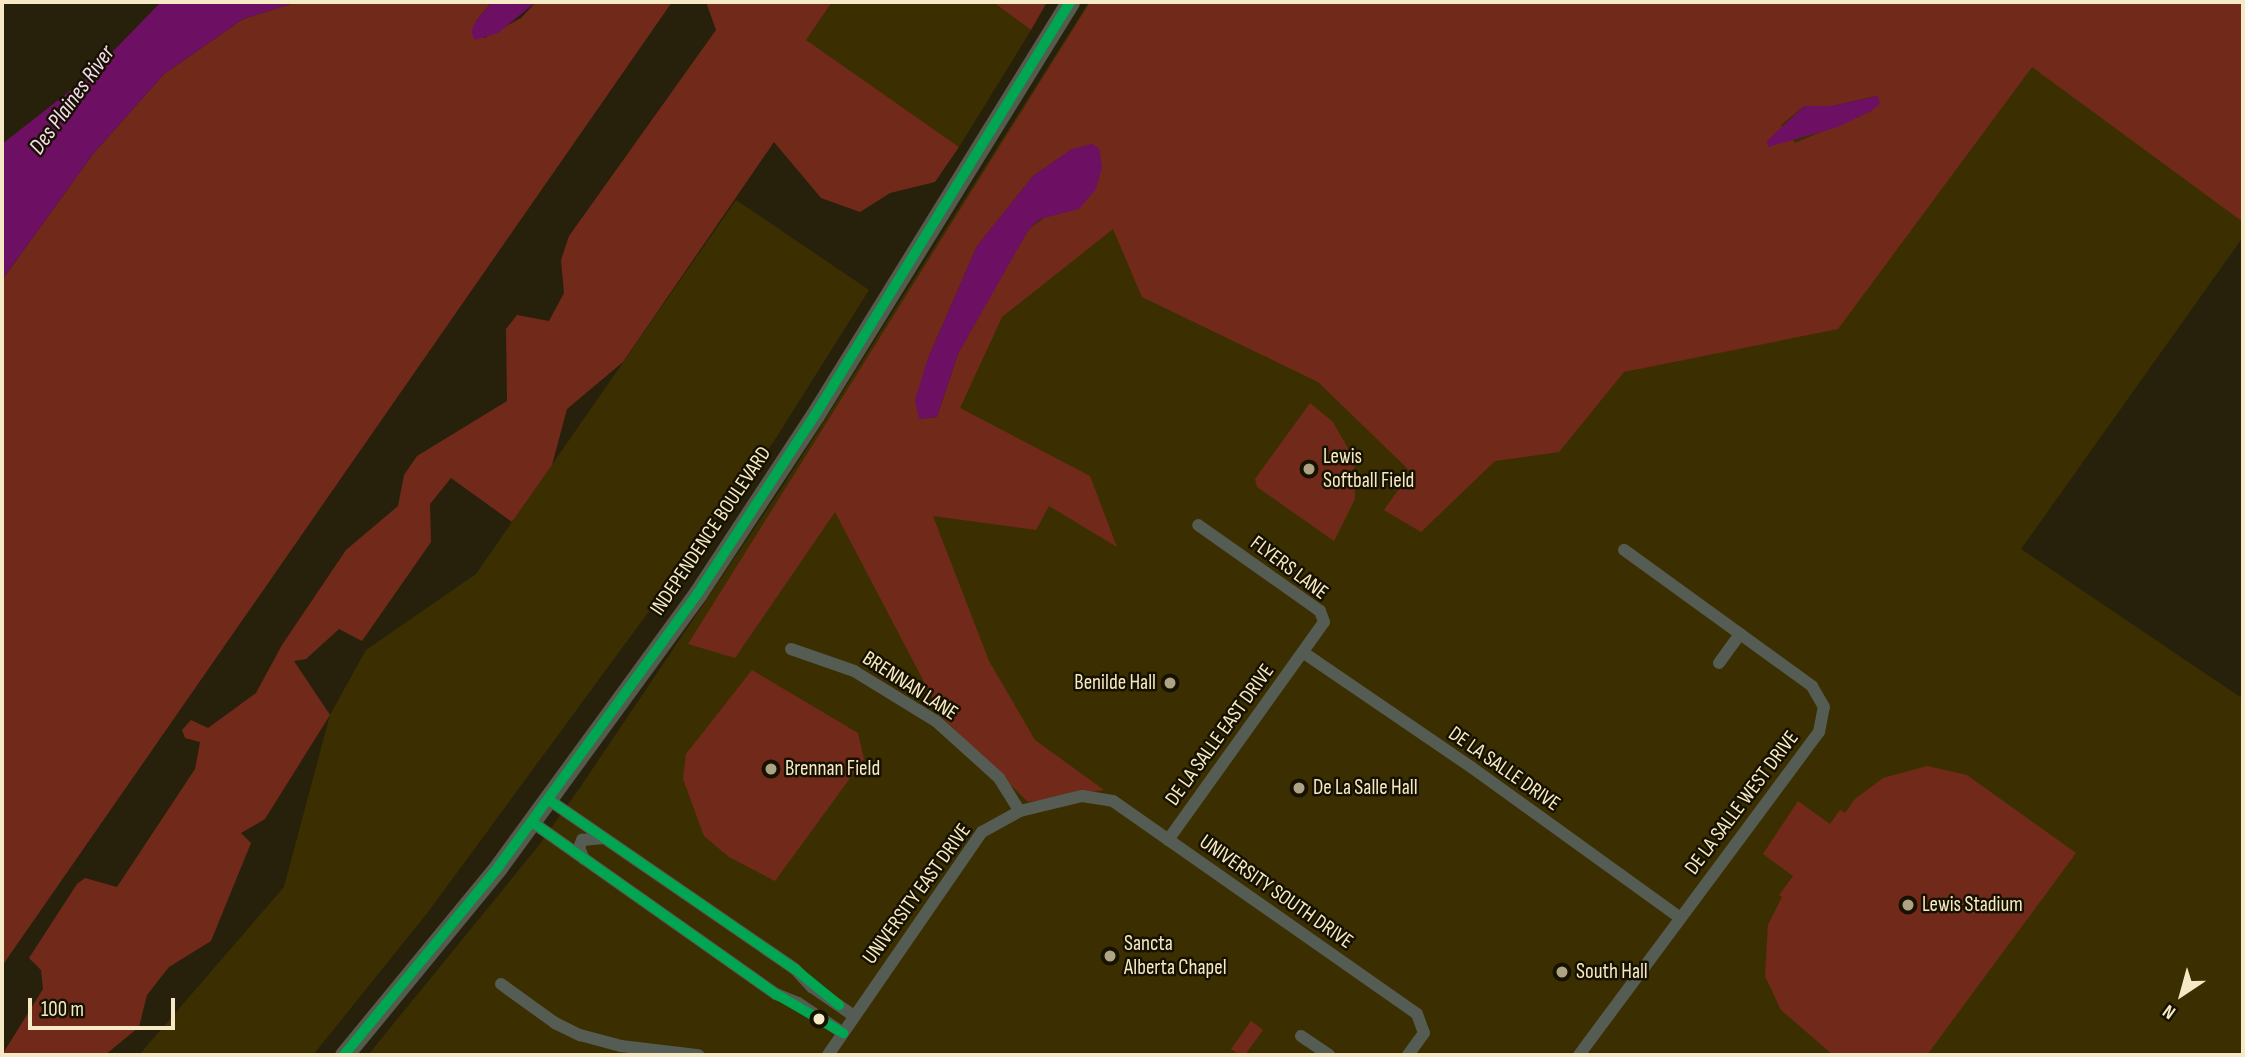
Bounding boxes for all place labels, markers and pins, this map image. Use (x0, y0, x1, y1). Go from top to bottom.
place label: Lewis Softball Field (1323, 444, 1414, 494)
marker: Lewis Softball Field (1301, 461, 1317, 477)
place label: Benilde Hall (1074, 670, 1156, 696)
marker: Benilde Hall (1162, 675, 1178, 691)
place label: Brennan Field (785, 756, 880, 782)
marker: Brennan Field (763, 761, 779, 777)
place label: De La Salle Hall (1313, 775, 1418, 801)
marker: De La Salle Hall (1291, 780, 1307, 796)
place label: Lewis Stadium (1922, 892, 2023, 918)
marker: Lewis Stadium (1900, 897, 1916, 913)
place label: Sancta Alberta Chapel (1124, 931, 1227, 981)
marker: Sancta Alberta Chapel (1102, 948, 1118, 964)
place label: South Hall (1576, 959, 1648, 985)
marker: South Hall (1554, 964, 1570, 980)
unlabelled marker (812, 1012, 826, 1026)

